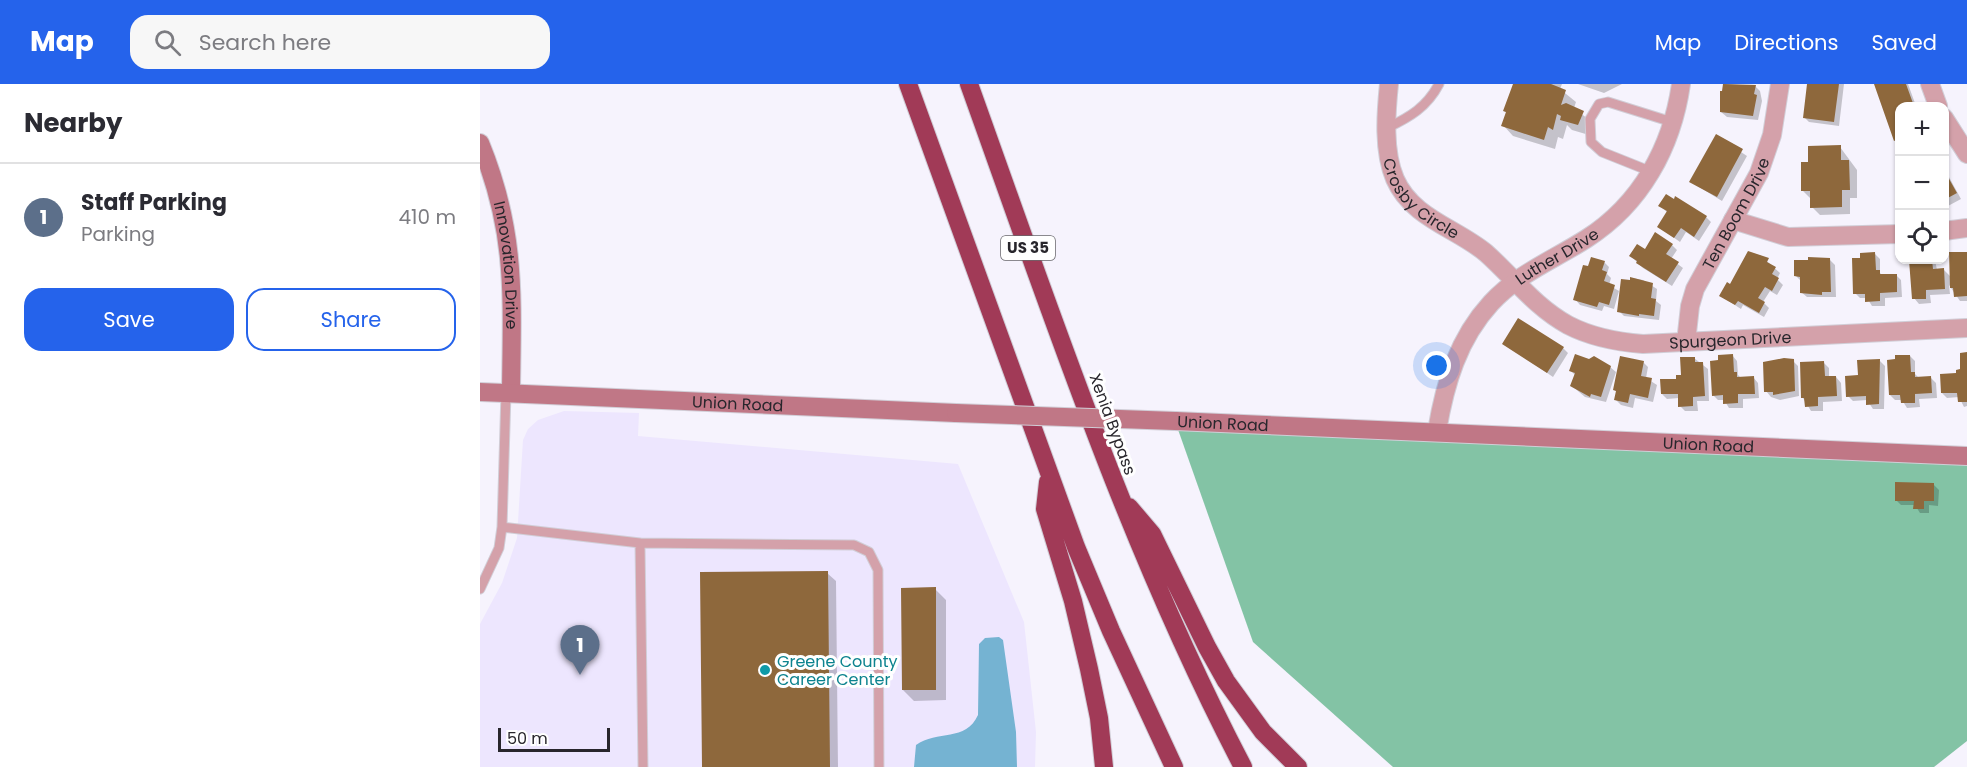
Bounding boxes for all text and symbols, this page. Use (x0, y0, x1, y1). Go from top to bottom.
search box (130, 15, 550, 69)
text: Map (30, 22, 94, 61)
icon: search (151, 26, 184, 59)
text: Search here (199, 27, 331, 58)
text: Map (1655, 28, 1701, 57)
text: Directions (1734, 28, 1838, 57)
text: Saved (1871, 28, 1937, 57)
map controls (1895, 102, 1949, 264)
button: + (1895, 102, 1949, 156)
text: Nearby (24, 105, 122, 141)
street label: Ten Boom Drive (1697, 154, 1775, 274)
street label: Crosby Circle (1377, 156, 1463, 245)
button: − (1895, 156, 1949, 210)
text: Staff Parking (81, 187, 227, 218)
street label: Innovation Drive (488, 199, 523, 330)
text: 1 (40, 203, 47, 231)
text: 410 m (399, 203, 456, 231)
button: locate (1895, 210, 1949, 264)
text: Parking (81, 220, 155, 248)
street label: Luther Drive (1511, 223, 1604, 290)
road number: US 35 (1001, 236, 1055, 260)
button: Save (24, 288, 234, 351)
button: Share (246, 288, 456, 351)
street label: Spurgeon Drive (1669, 326, 1792, 355)
your location (1422, 351, 1451, 380)
street label: Xenia Bypass (1084, 370, 1142, 478)
street label: Union Road (692, 390, 784, 417)
street label: Union Road (1177, 410, 1269, 437)
street label: Union Road (1662, 432, 1755, 459)
pin: 1 (560, 626, 600, 675)
place label: Greene County Career Center (777, 650, 898, 691)
marker: Greene County Career Center (758, 663, 772, 677)
scale bar (498, 725, 610, 752)
text: 50 m (507, 727, 548, 750)

